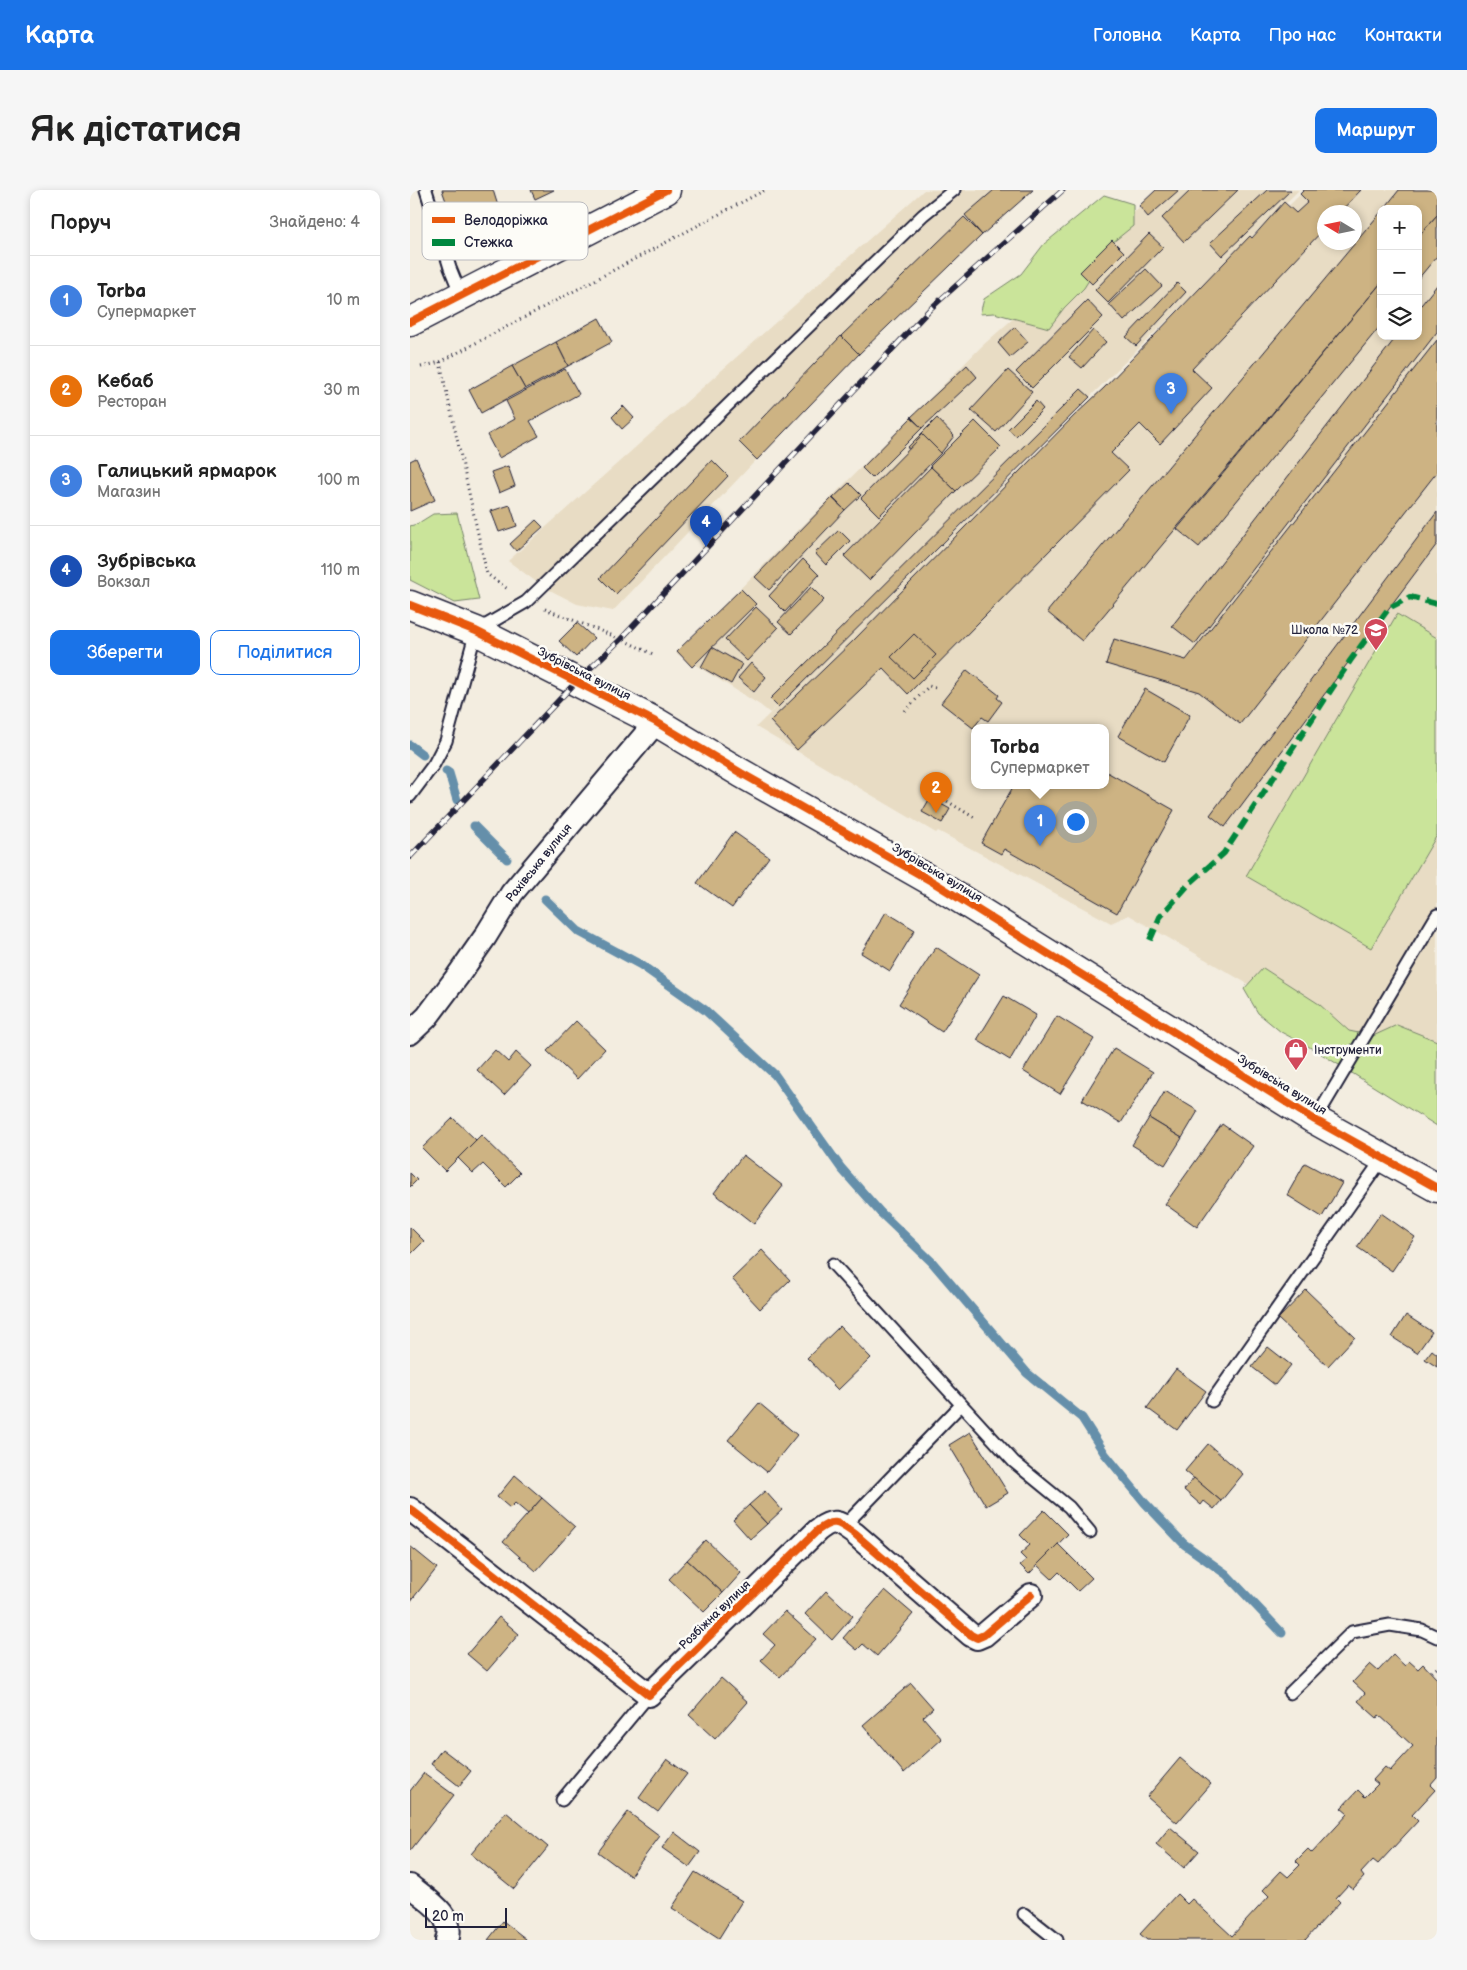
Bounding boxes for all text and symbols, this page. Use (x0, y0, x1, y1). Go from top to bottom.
text: Карта (25, 21, 94, 50)
text: Головна (1093, 25, 1162, 46)
text: Карта (1190, 25, 1241, 46)
text: Про нас (1269, 25, 1336, 46)
text: Контакти (1364, 25, 1442, 46)
button: Маршрут (1315, 108, 1437, 153)
text: Як дістатися (30, 109, 242, 152)
legend (422, 202, 588, 260)
north arrow (1317, 205, 1362, 250)
map controls (1377, 205, 1422, 340)
button: + (1377, 205, 1422, 250)
text: Поруч (50, 210, 111, 235)
text: Велодоріжка (464, 212, 549, 229)
text: Знайдено: 4 (270, 213, 360, 232)
text: Стежка (464, 234, 514, 251)
button: − (1377, 250, 1422, 295)
text: Torba (97, 280, 146, 303)
text: 1 (63, 291, 69, 310)
text: 10 m (327, 291, 360, 310)
button: layers (1377, 295, 1422, 340)
text: Супермаркет (97, 303, 196, 322)
text: Кебаб (97, 370, 154, 393)
pin: 3 (1155, 373, 1187, 414)
text: 2 (61, 381, 71, 400)
text: 30 m (323, 381, 360, 400)
text: Ресторан (97, 393, 167, 412)
text: Галицький ярмарок (97, 460, 276, 483)
text: 3 (61, 471, 71, 490)
text: 100 m (317, 471, 360, 490)
text: Магазин (97, 483, 161, 502)
pin: 4 (690, 506, 722, 547)
text: Зубрівська (97, 550, 196, 573)
text: 4 (61, 561, 71, 580)
text: 110 m (321, 561, 360, 580)
text: Вокзал (97, 573, 150, 592)
school or university icon: Школа №72 (1363, 617, 1389, 651)
place label: Школа №72 (1291, 623, 1358, 638)
button: Зберегти (50, 630, 200, 675)
button: Поділитися (210, 630, 360, 675)
street label: Зубрівська вулиця (535, 644, 633, 704)
popup (971, 724, 1109, 789)
text: Torba (990, 736, 1040, 759)
text: Супермаркет (990, 759, 1090, 778)
pin: 2 (920, 772, 952, 813)
pin: 1 (1024, 805, 1056, 846)
your location (1063, 809, 1089, 835)
street label: Рахівська вулиця (503, 820, 575, 905)
street label: Зубрівська вулиця (889, 840, 985, 906)
shop icon: Інструменти (1283, 1037, 1309, 1071)
place label: Інструменти (1314, 1043, 1382, 1058)
street label: Зубрівська вулиця (1235, 1051, 1330, 1119)
street label: Розбіжна вулиця (676, 1577, 754, 1653)
scale bar (425, 1905, 508, 1928)
text: 20 m (432, 1908, 464, 1925)

